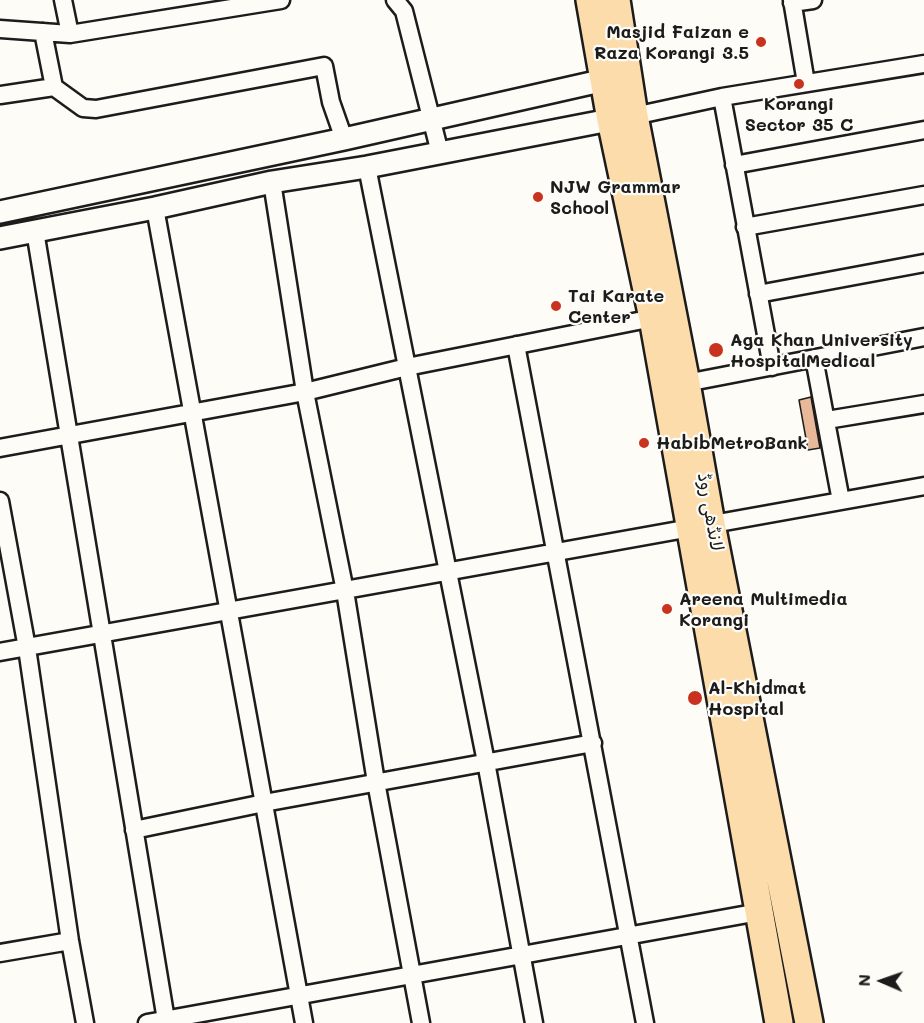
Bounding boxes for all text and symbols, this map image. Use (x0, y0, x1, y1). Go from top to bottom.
place label: Masjid Faizan e Raza Korangi 3.5 (594, 21, 749, 63)
marker: Masjid Faizan e Raza Korangi 3.5 (754, 35, 768, 49)
marker: Korangi Sector 35 C (792, 77, 806, 91)
place label: Korangi Sector 35 C (745, 93, 853, 136)
place label: NJW Grammar School (550, 176, 681, 219)
marker: NJW Grammar School (531, 190, 545, 204)
place label: Tai Karate Center (568, 285, 664, 328)
marker: Tai Karate Center (549, 299, 563, 313)
place label: Aga Khan University HospitalMedical (730, 329, 913, 372)
marker: Aga Khan University HospitalMedical (707, 341, 725, 359)
place label: HabibMetroBank (656, 432, 807, 454)
marker: HabibMetroBank (637, 436, 651, 450)
street label: لانڈھی روڈ (693, 471, 727, 553)
place label: Areena Multimedia Korangi (679, 588, 848, 630)
marker: Areena Multimedia Korangi (660, 602, 674, 616)
place label: Al-Khidmat Hospital (708, 677, 806, 720)
marker: Al-Khidmat Hospital (686, 689, 704, 707)
north arrow (852, 951, 912, 1011)
text: N (853, 974, 874, 987)

